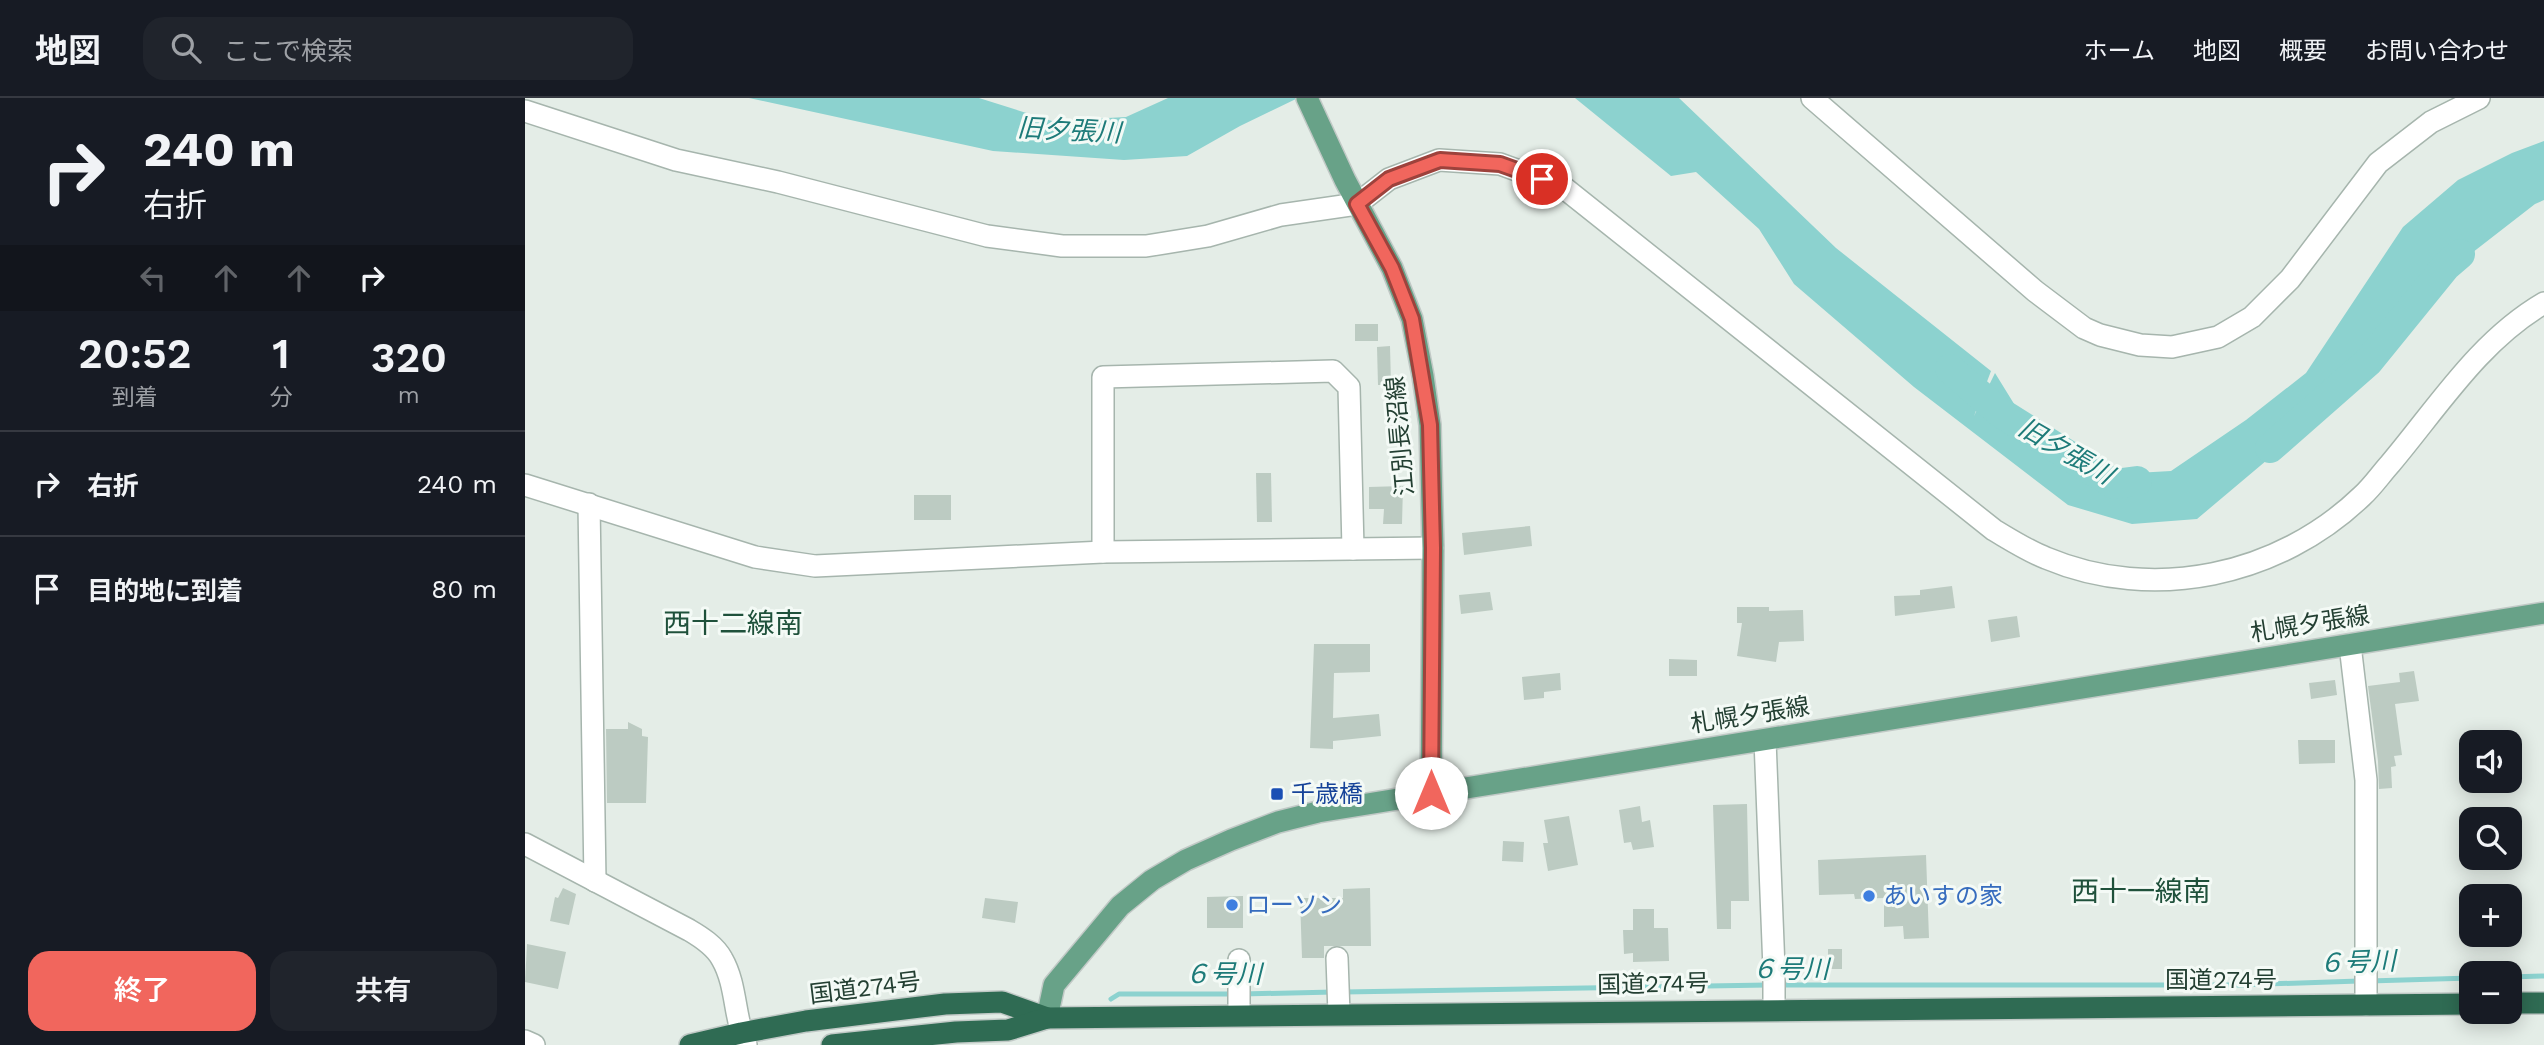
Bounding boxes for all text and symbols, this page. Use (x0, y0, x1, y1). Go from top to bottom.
search box (143, 17, 633, 80)
icon: search (167, 29, 205, 67)
text: 地図 (35, 31, 101, 70)
text: ここで検索 (223, 36, 353, 66)
text: ホーム (2084, 37, 2155, 65)
text: 地図 (2193, 37, 2241, 65)
text: 概要 (2279, 37, 2327, 65)
text: お問い合わせ (2365, 37, 2509, 65)
water label: 旧夕張川 (1016, 112, 1125, 148)
text: 240 m (143, 120, 295, 178)
icon: right (28, 126, 119, 217)
pin (1512, 149, 1572, 209)
icon: arrive (1523, 160, 1561, 198)
text: 右折 (143, 186, 207, 224)
icon: left (134, 259, 172, 297)
icon: ahead (207, 259, 245, 297)
icon: ahead (280, 259, 318, 297)
icon: right (353, 259, 391, 297)
text: 20:52 (78, 329, 191, 378)
text: 1 (272, 329, 290, 378)
text: 320 (371, 333, 447, 382)
street label: 江別長沼線 (1381, 375, 1419, 497)
text: m (398, 382, 420, 409)
text: 到着 (112, 384, 158, 411)
text: 分 (270, 384, 293, 411)
water label: 旧夕張川 (2013, 412, 2121, 491)
icon: right (28, 465, 66, 503)
text: 240 m (417, 469, 497, 499)
text: 右折 (87, 471, 139, 501)
icon: arrive (28, 570, 66, 608)
text: 80 m (431, 574, 497, 604)
text: 目的地に到着 (87, 576, 243, 606)
street label: 札幌夕張線 (2249, 601, 2371, 647)
district label: 西十二線南 (663, 607, 803, 640)
street label: 札幌夕張線 (1689, 692, 1811, 738)
map controls (2459, 730, 2522, 1024)
button: sound (2459, 730, 2522, 793)
position arrow (1394, 756, 1468, 830)
place label: 千歳橋 (1291, 780, 1363, 808)
marker: 千歳橋 (1269, 786, 1285, 802)
button: search (2459, 807, 2522, 870)
district label: 西十一線南 (2071, 875, 2211, 908)
place label: あいすの家 (1883, 882, 2003, 910)
button: + (2459, 884, 2522, 947)
marker: あいすの家 (1861, 888, 1877, 904)
place label: ローソン (1246, 891, 1342, 919)
marker: ローソン (1224, 897, 1240, 913)
water label: ６号川 (2317, 946, 2399, 978)
button: 終了 (28, 951, 256, 1031)
button: 共有 (270, 951, 497, 1031)
water label: ６号川 (1751, 954, 1832, 984)
water label: ６号川 (1184, 959, 1265, 989)
button: − (2459, 961, 2522, 1024)
street label: 国道274号 (2165, 966, 2277, 994)
street label: 国道274号 (808, 967, 922, 1009)
street label: 国道274号 (1597, 969, 1709, 999)

